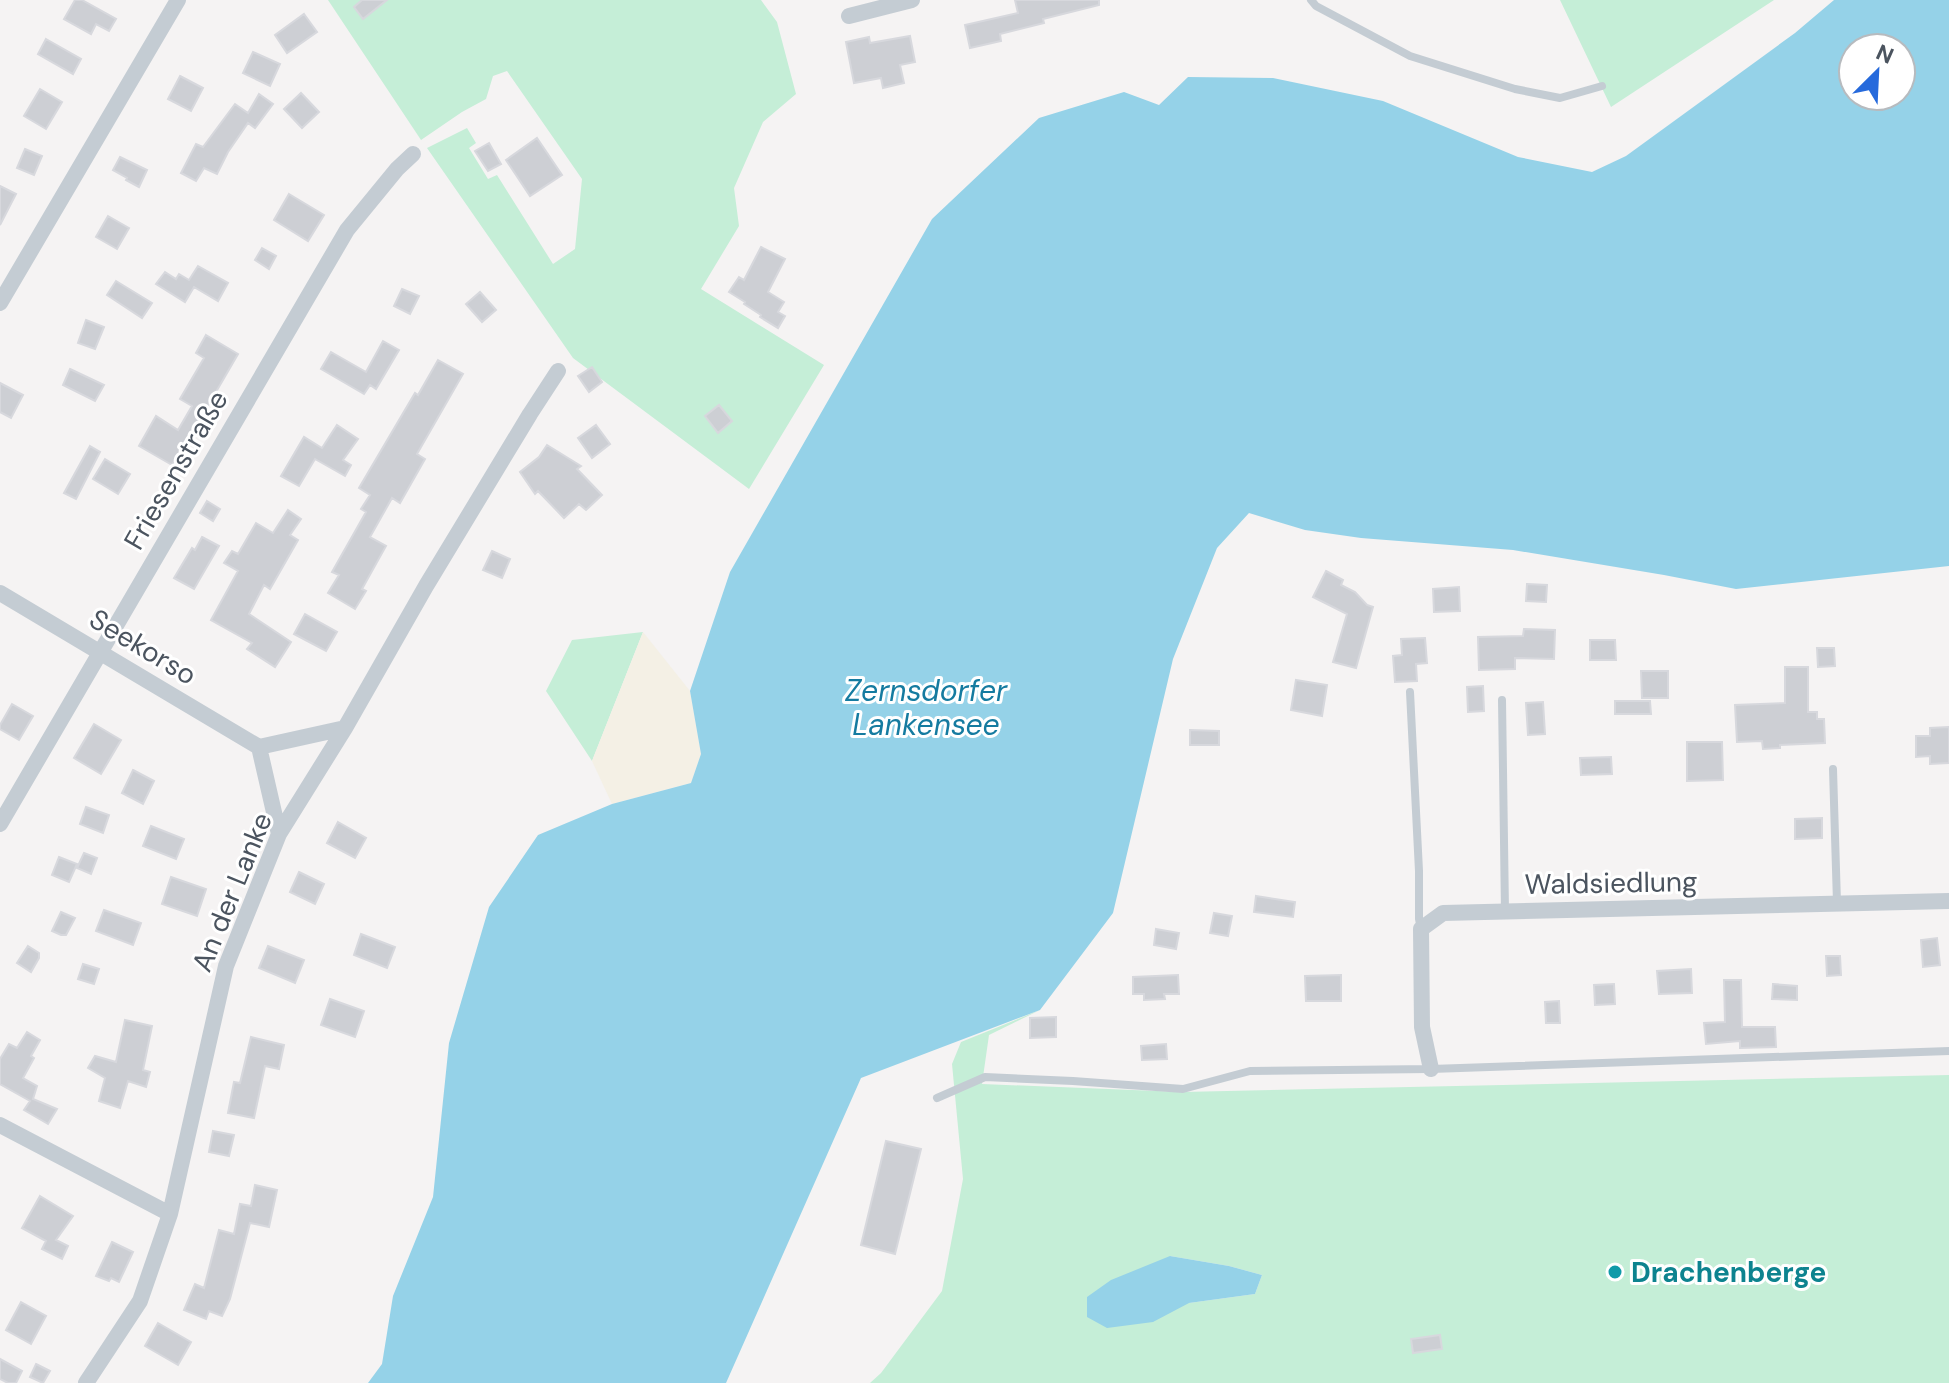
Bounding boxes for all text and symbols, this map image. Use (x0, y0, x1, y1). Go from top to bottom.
north arrow (1837, 32, 1917, 112)
text: N (1872, 38, 1898, 71)
street label: Friesenstraße (115, 384, 237, 556)
street label: Seekorso (83, 601, 203, 693)
water label: Zernsdorfer Lankensee (845, 671, 1008, 744)
street label: An der Lanke (183, 807, 281, 977)
street label: Waldsiedlung (1524, 863, 1698, 903)
place label: Drachenberge (1631, 1254, 1826, 1291)
marker: Drachenberge (1606, 1263, 1624, 1281)

